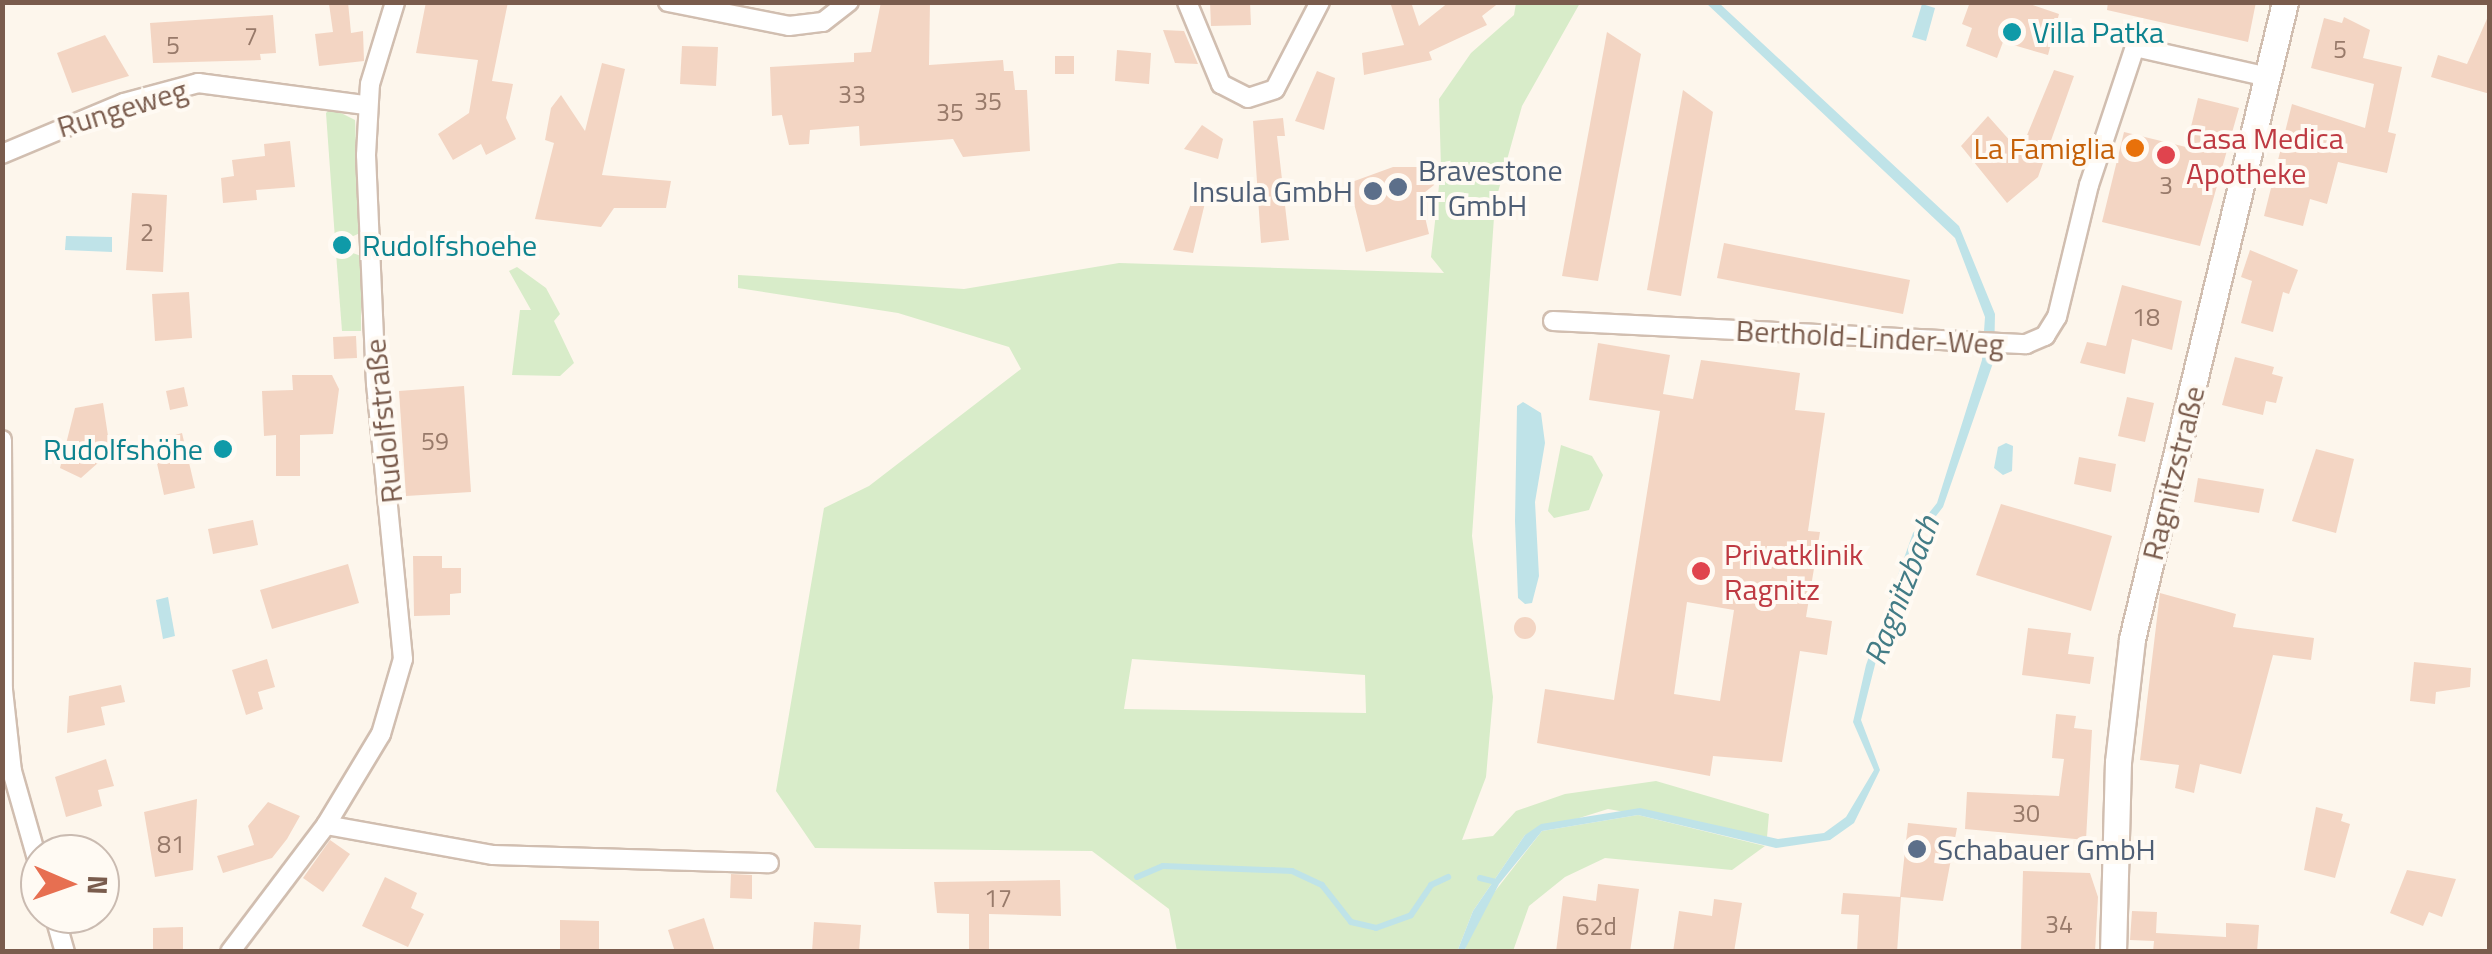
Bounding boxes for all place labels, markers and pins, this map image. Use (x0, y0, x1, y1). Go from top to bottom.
place label: Villa Patka (2032, 14, 2164, 50)
marker: Villa Patka (2001, 21, 2023, 43)
place label: Casa Medica Apotheke (2186, 120, 2344, 190)
place label: La Famiglia (1974, 130, 2115, 166)
marker: La Famiglia (2124, 137, 2146, 159)
marker: Casa Medica Apotheke (2155, 144, 2177, 166)
place label: Bravestone IT GmbH (1418, 152, 1563, 222)
place label: Insula GmbH (1192, 173, 1353, 209)
marker: Bravestone IT GmbH (1387, 176, 1409, 198)
marker: Insula GmbH (1362, 180, 1384, 202)
place label: Rudolfshoehe (362, 227, 537, 263)
marker: Rudolfshoehe (331, 234, 353, 256)
place label: Rudolfshöhe (43, 431, 203, 467)
marker: Rudolfshöhe (212, 438, 234, 460)
place label: Privatklinik Ragnitz (1724, 536, 1863, 606)
marker: Privatklinik Ragnitz (1688, 558, 1714, 584)
place label: Schabauer GmbH (1937, 831, 2156, 867)
marker: Schabauer GmbH (1906, 838, 1928, 860)

